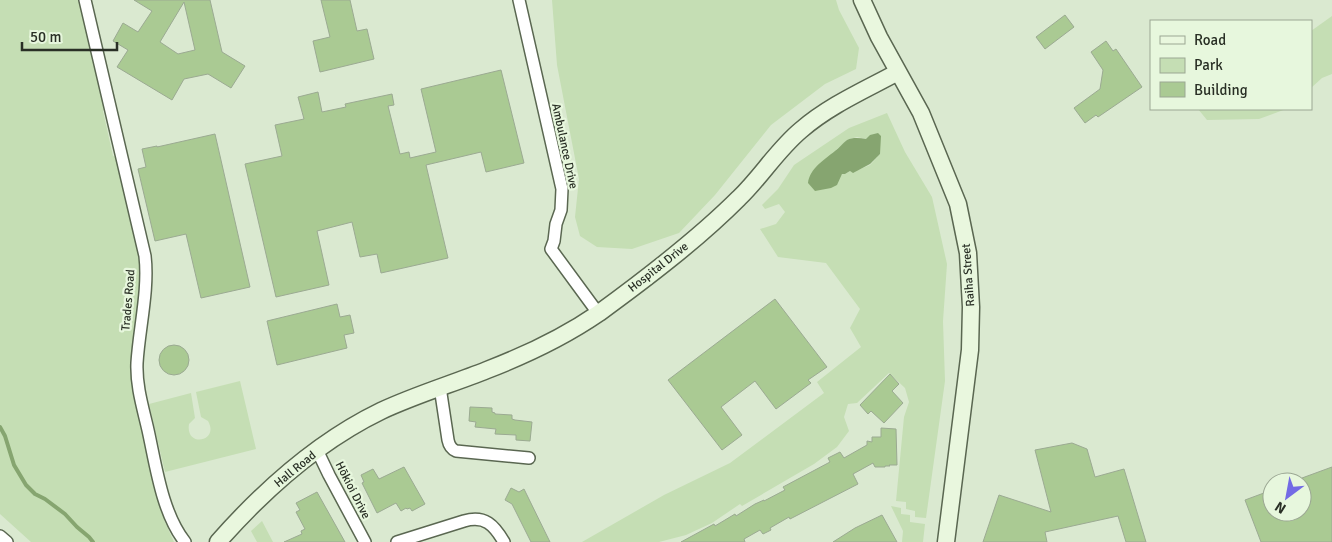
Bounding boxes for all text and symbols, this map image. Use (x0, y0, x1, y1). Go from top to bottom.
scale bar (22, 20, 118, 52)
legend (1150, 20, 1312, 110)
text: 50 m (30, 28, 61, 46)
text: Road (1194, 31, 1226, 49)
text: Park (1194, 56, 1223, 74)
text: Building (1194, 81, 1248, 99)
street label: Ambulance Drive (548, 102, 581, 190)
street label: Hospital Drive (625, 239, 691, 296)
street label: Raiha Street (959, 243, 978, 307)
street label: Trades Road (118, 269, 139, 331)
street label: Hall Road (271, 448, 319, 491)
street label: Hōkioi Drive (332, 459, 373, 521)
north arrow (1262, 472, 1312, 522)
text: N (1272, 498, 1289, 517)

